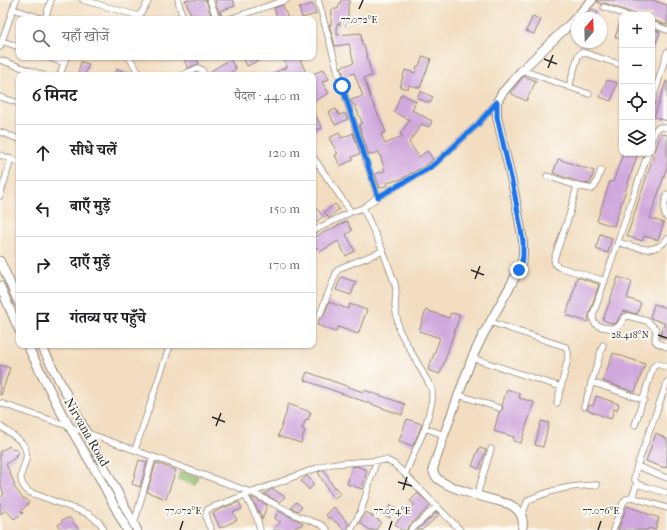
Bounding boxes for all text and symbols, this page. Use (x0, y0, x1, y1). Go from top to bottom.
north arrow (571, 12, 607, 48)
map controls (619, 12, 655, 156)
button: + (619, 12, 655, 48)
text: 77.072°E (341, 14, 377, 26)
search box (16, 16, 316, 60)
icon: search (30, 27, 52, 49)
text: यहाँ खोजें (62, 27, 109, 45)
button: − (619, 48, 655, 84)
route start (333, 77, 351, 95)
button: locate (619, 84, 655, 120)
text: 6 मिनट (32, 85, 77, 105)
text: पैदल · 440 m (234, 88, 300, 103)
button: layers (619, 120, 655, 156)
text: सीधे चलें (70, 141, 117, 159)
icon: ahead (32, 142, 54, 164)
text: 120 m (268, 145, 300, 160)
text: बाएँ मुड़ें (70, 197, 110, 215)
icon: left (32, 198, 54, 220)
text: 150 m (269, 201, 300, 216)
text: दाएँ मुड़ें (70, 253, 110, 271)
icon: right (32, 254, 54, 276)
text: 170 m (268, 257, 300, 272)
route end (510, 261, 528, 279)
text: गंतव्य पर पहुँचे (70, 309, 146, 327)
icon: arrive (32, 310, 54, 332)
text: 28.418°N (611, 329, 649, 341)
street label: Nirvana Road (61, 395, 113, 470)
text: 77.072°E (165, 505, 201, 517)
text: 77.074°E (373, 505, 411, 517)
text: 77.076°E (583, 505, 619, 517)

